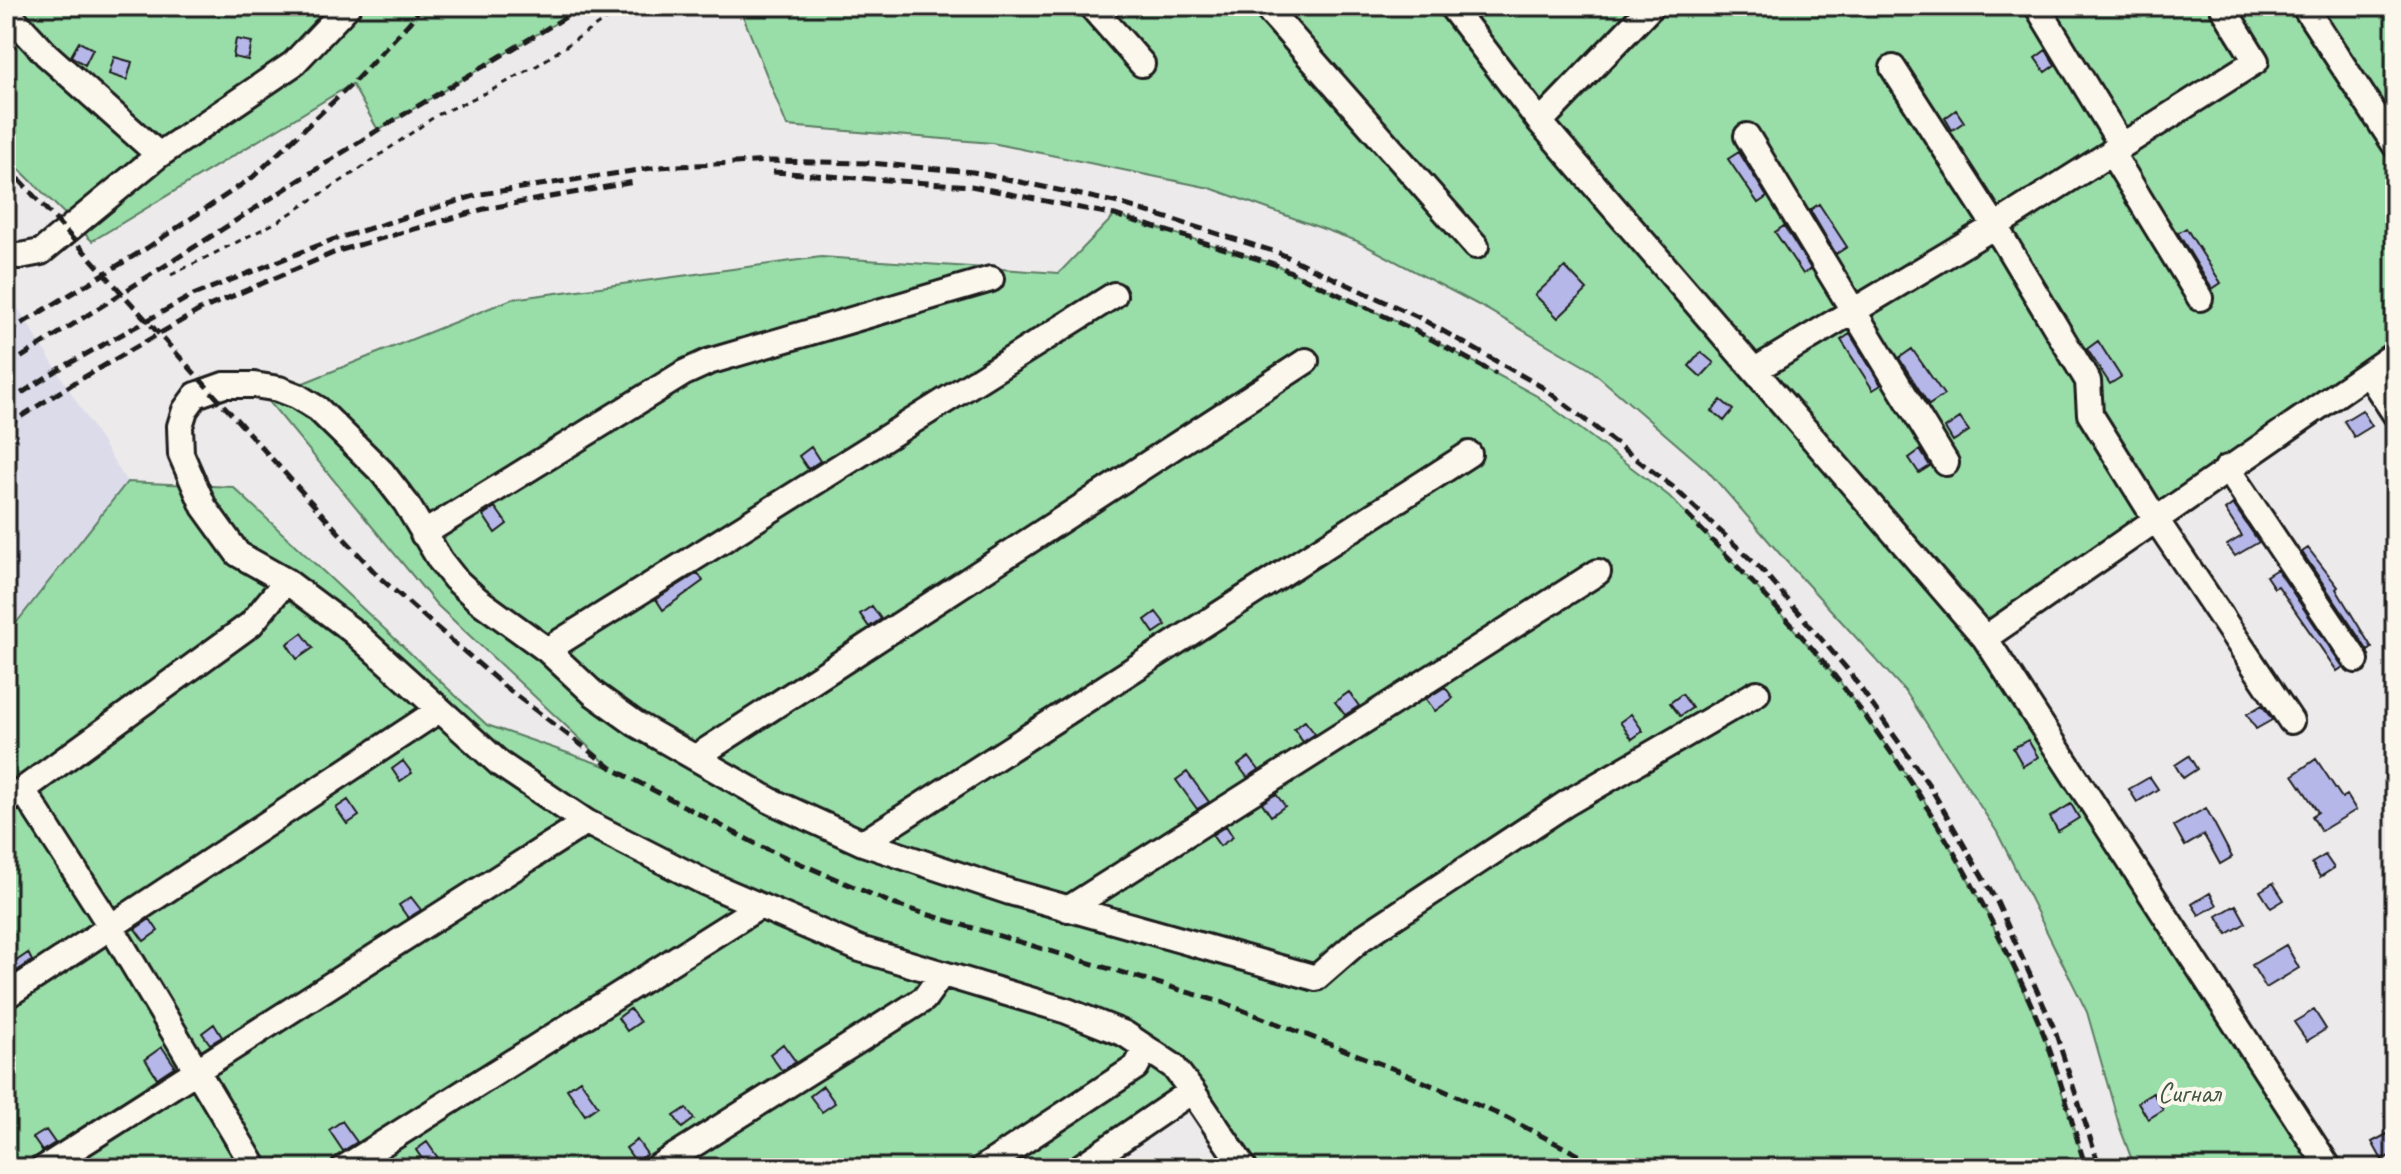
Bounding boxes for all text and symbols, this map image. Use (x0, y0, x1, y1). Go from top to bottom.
park label: Сигнал (2158, 1075, 2222, 1110)

